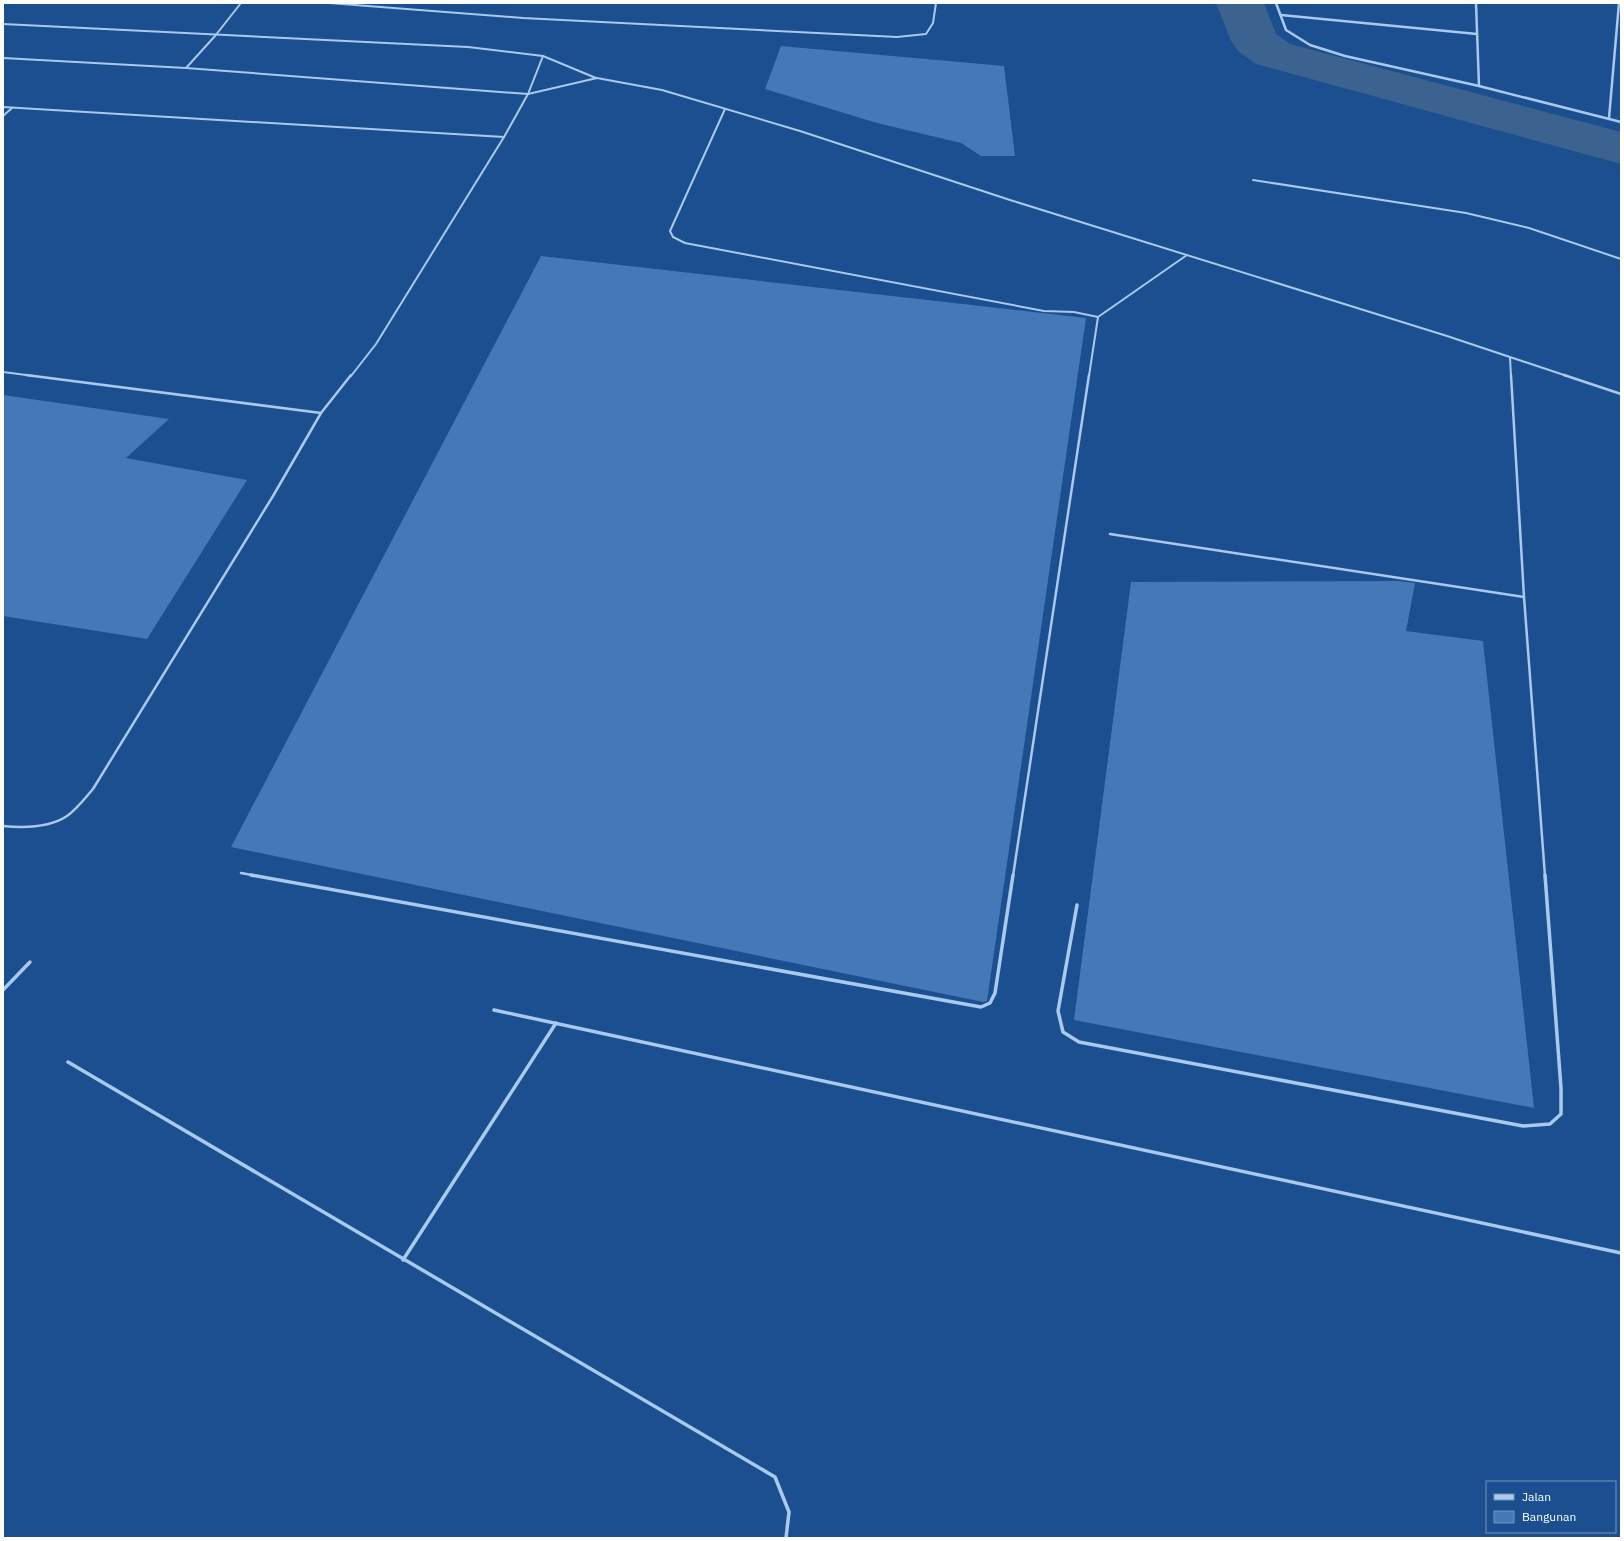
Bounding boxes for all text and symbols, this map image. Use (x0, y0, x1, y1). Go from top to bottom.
legend (1486, 1481, 1616, 1533)
text: Jalan (1522, 1489, 1551, 1504)
text: Bangunan (1522, 1509, 1576, 1524)

